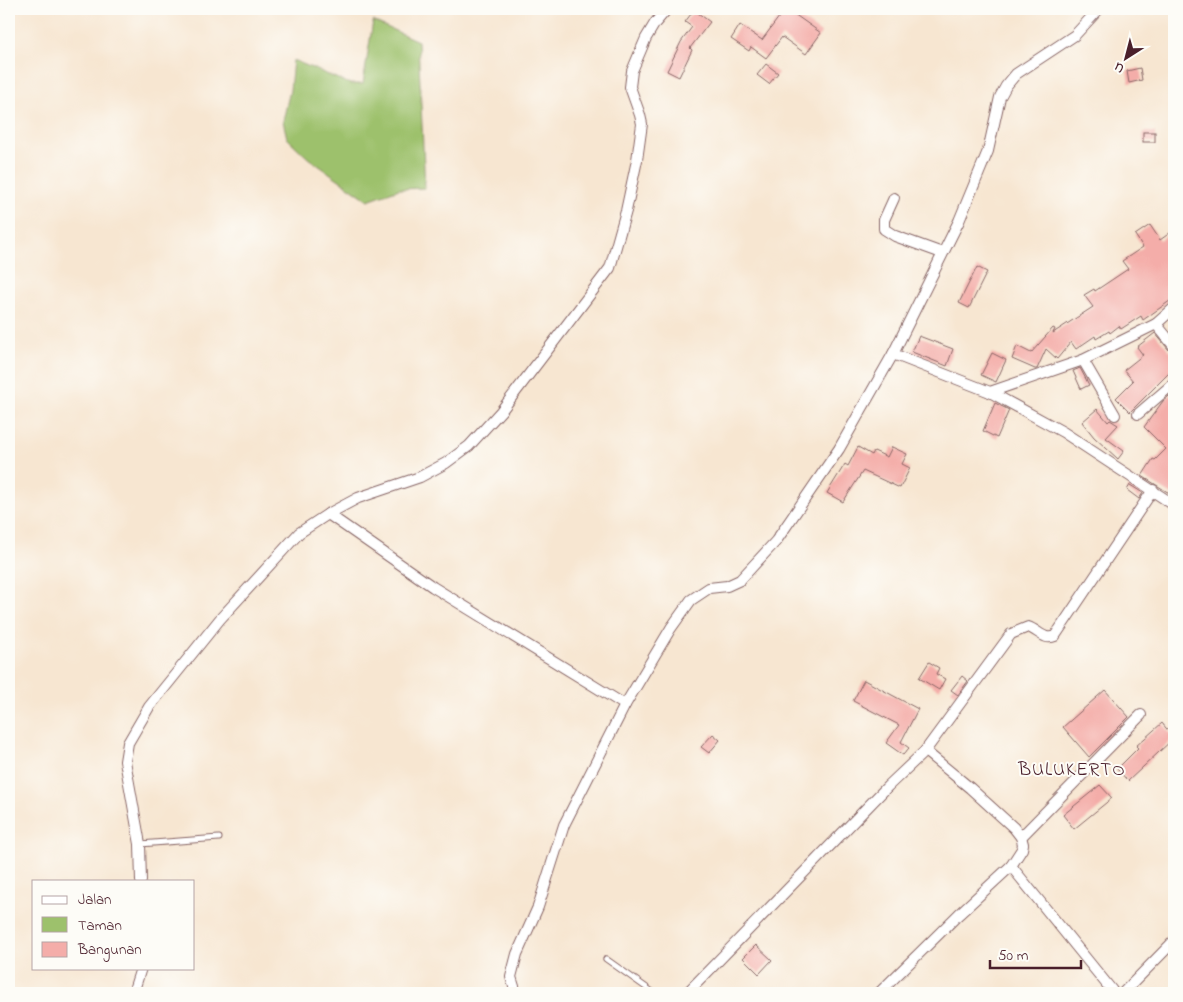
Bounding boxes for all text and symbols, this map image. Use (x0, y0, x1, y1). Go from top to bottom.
north arrow (1100, 32, 1150, 82)
text: U (1109, 56, 1129, 78)
district label: BULUKERTO (1017, 757, 1126, 784)
legend (32, 880, 195, 970)
text: Jalan (78, 889, 111, 911)
text: Taman (78, 915, 122, 937)
scale bar (990, 937, 1082, 969)
text: Bangunan (77, 939, 142, 962)
text: 50 m (998, 945, 1029, 967)

